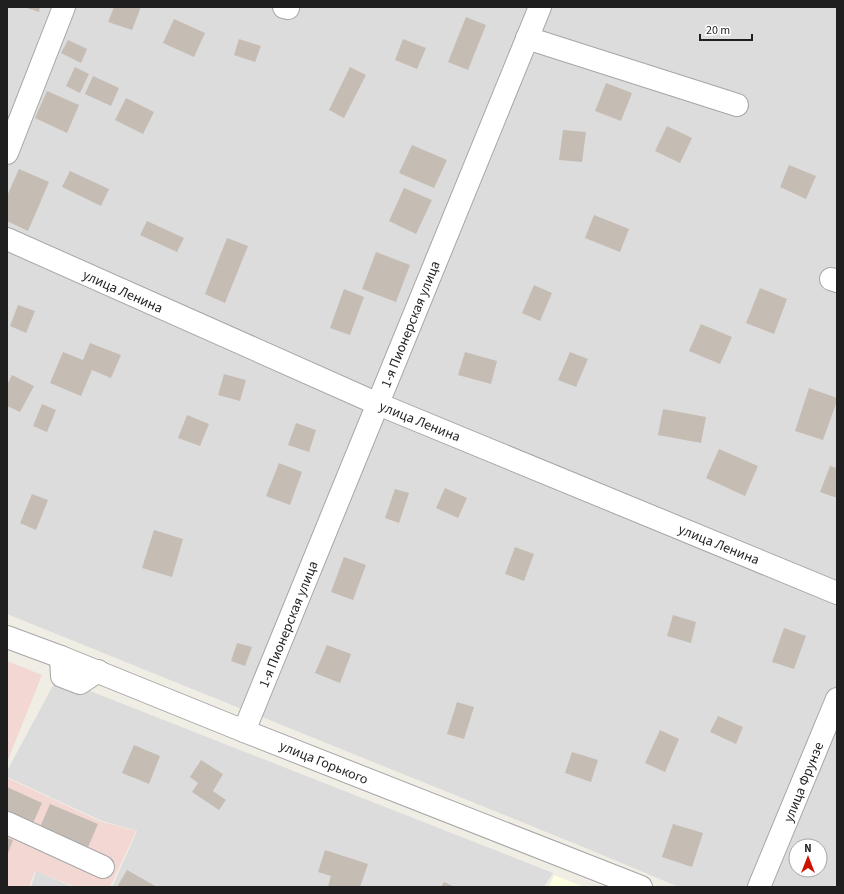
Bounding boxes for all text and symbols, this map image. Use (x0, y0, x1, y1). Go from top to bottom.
scale bar (700, 16, 752, 42)
text: 20 m (706, 22, 730, 39)
street label: 1-я Пионерская улица (376, 258, 446, 391)
street label: улица Ленина (79, 265, 166, 319)
street label: улица Ленина (376, 397, 463, 447)
street label: улица Ленина (675, 520, 762, 570)
street label: 1-я Пионерская улица (254, 558, 324, 691)
street label: улица Горького (276, 736, 371, 790)
street label: улица Фрунзе (779, 739, 829, 826)
north arrow (788, 838, 828, 878)
text: N (804, 841, 812, 856)

